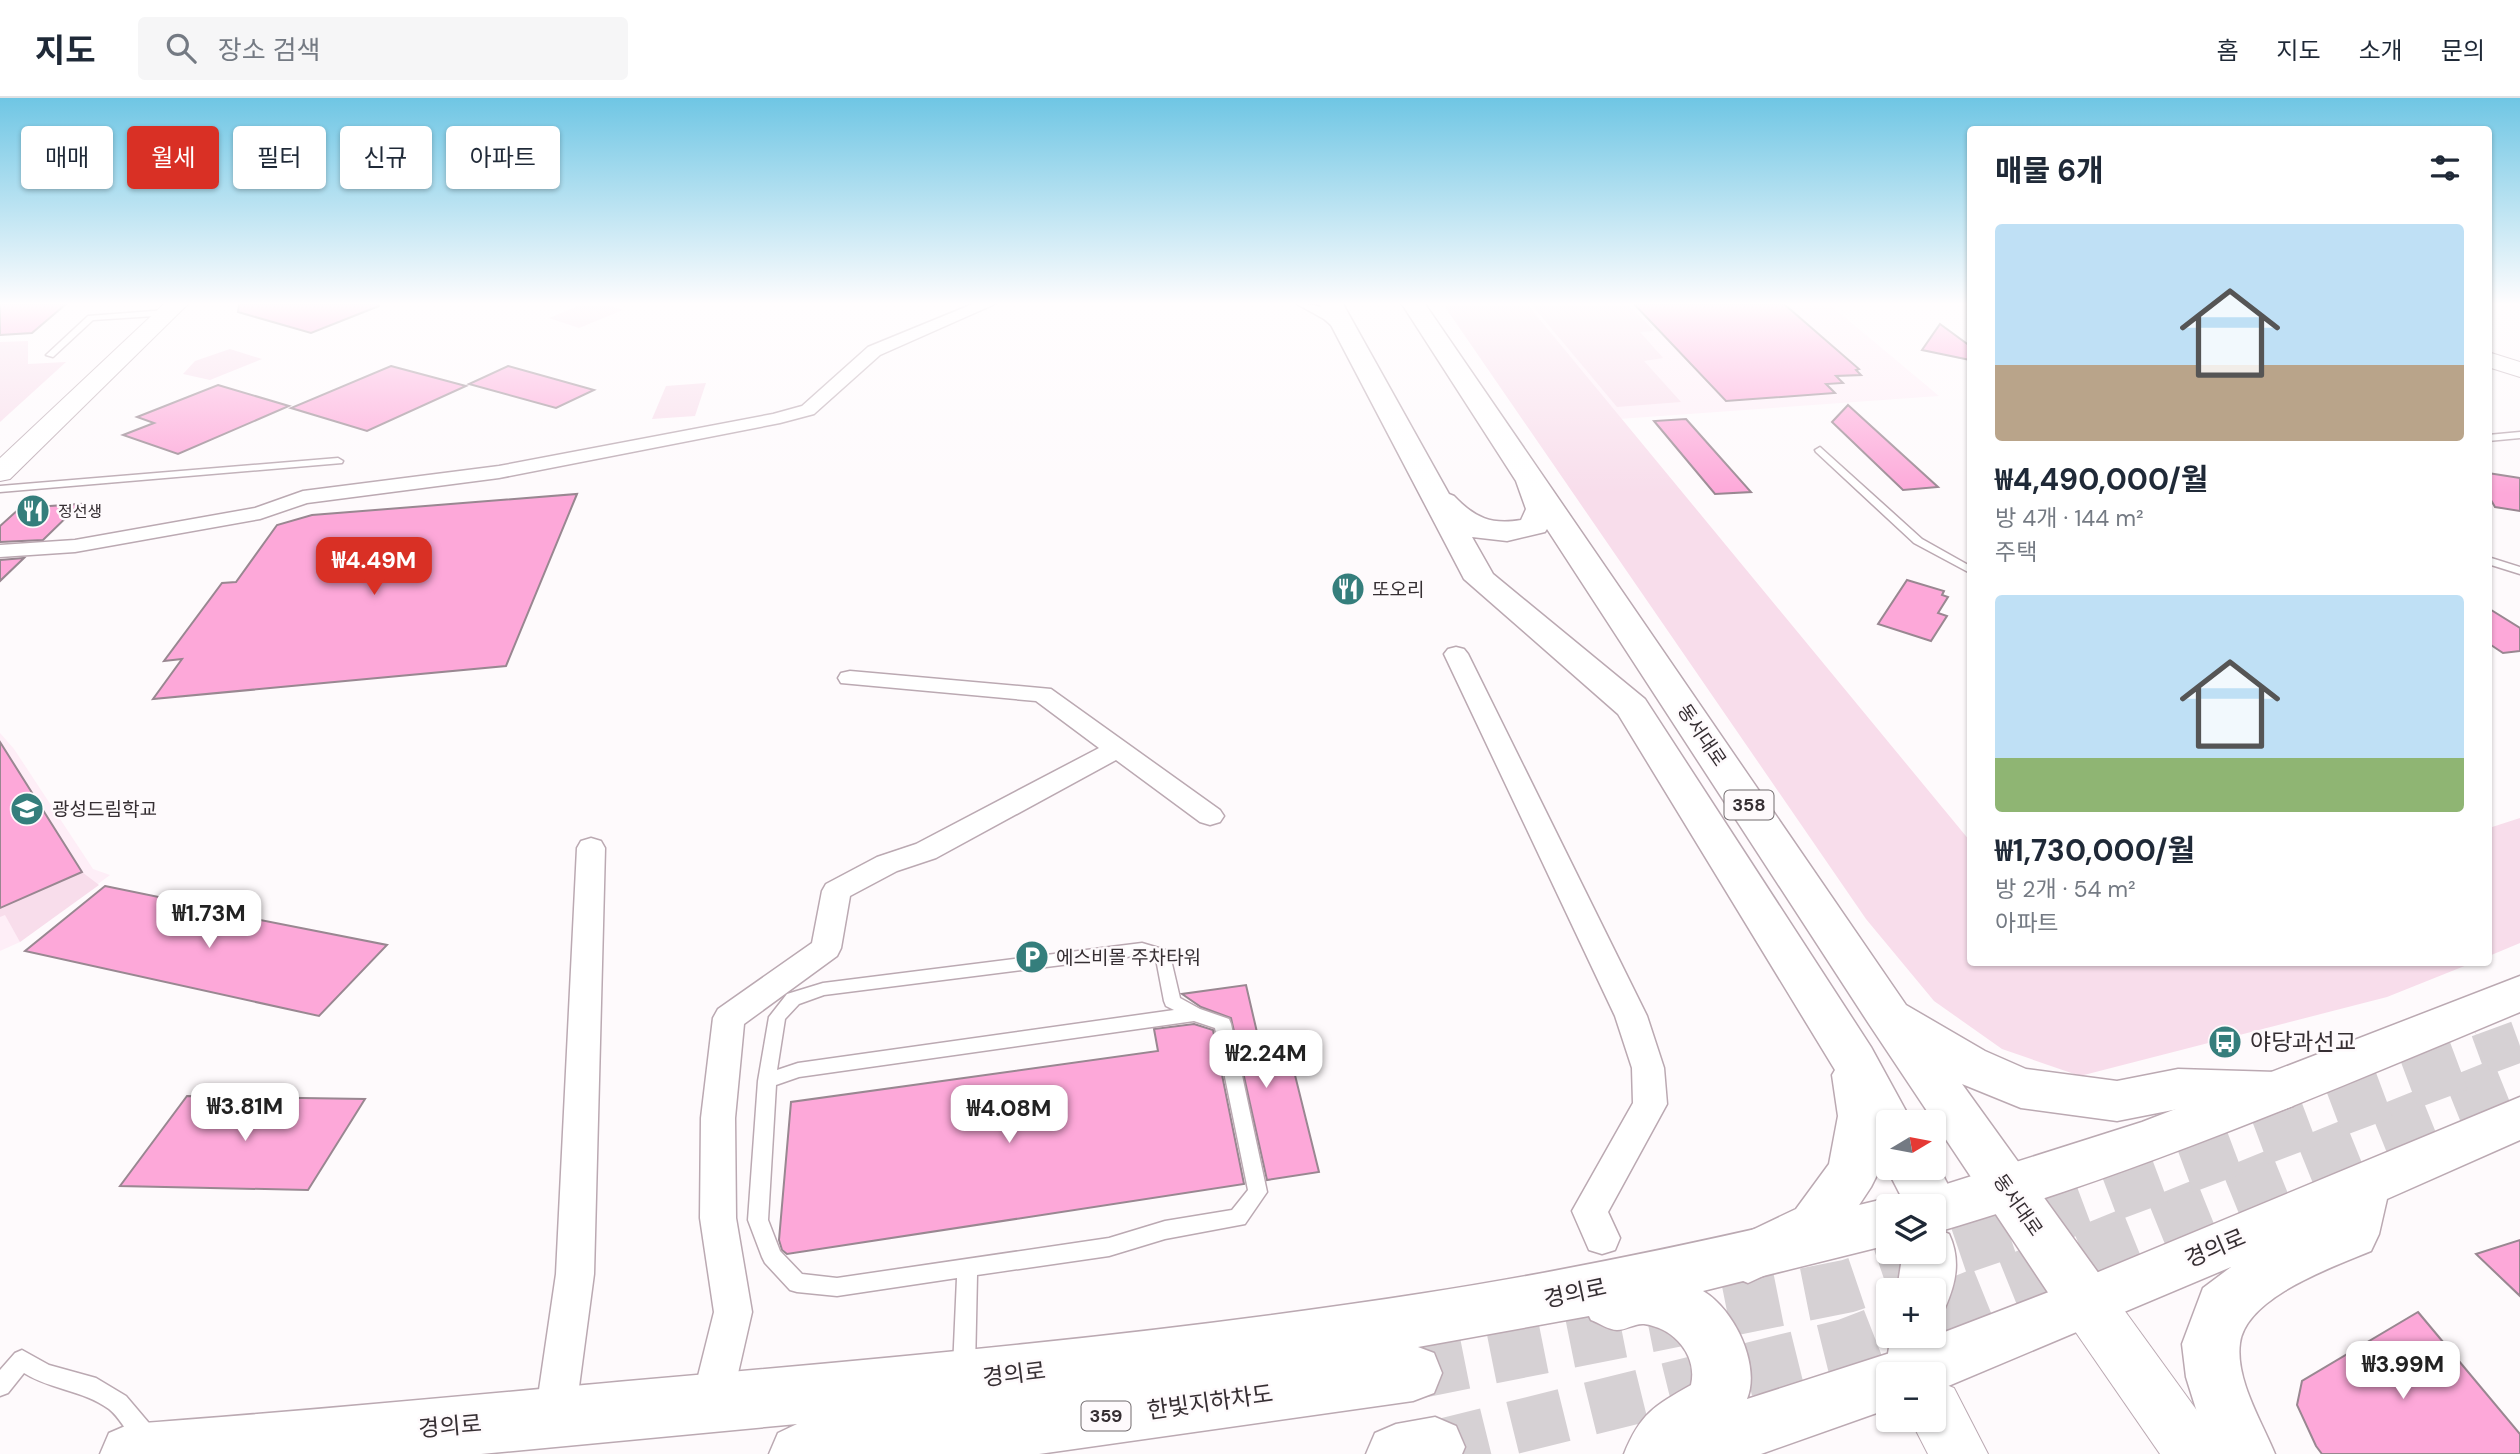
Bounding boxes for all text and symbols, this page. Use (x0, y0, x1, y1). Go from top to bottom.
search box (138, 17, 628, 80)
text: 지도 (35, 29, 96, 72)
icon: search (162, 29, 200, 67)
text: 장소 검색 (218, 33, 320, 67)
text: 홈 (2216, 35, 2238, 66)
text: 지도 (2276, 35, 2321, 66)
text: 소개 (2359, 35, 2403, 66)
text: 문의 (2441, 35, 2485, 66)
chip: 매매 (21, 126, 113, 189)
chip: 월세 (127, 126, 219, 189)
chip: 필터 (233, 126, 326, 189)
chip: 신규 (340, 126, 432, 189)
chip: 아파트 (446, 126, 560, 189)
icon: filters (2426, 149, 2464, 187)
text: 매물 6개 (1995, 151, 2104, 190)
icon: home (2167, 270, 2293, 396)
text: ₩4,490,000/월 (1995, 460, 2208, 499)
restaurant icon: 정선생 (14, 492, 52, 530)
place label: 정선생 (58, 501, 102, 522)
text: 방 4개 · 144 m² (1995, 503, 2144, 533)
text: 주택 (1995, 537, 2037, 567)
pin: ₩4.49M (317, 538, 431, 597)
text: ₩4.49M (332, 545, 416, 575)
restaurant icon: 또오리 (1329, 570, 1367, 608)
place label: 또오리 (1372, 577, 1424, 602)
icon: home (2167, 641, 2293, 767)
street label: 동서대로 (1672, 699, 1732, 771)
school or university icon: 광성드림학교 (8, 790, 46, 828)
road number: 358 (1724, 790, 1774, 820)
place label: 광성드림학교 (52, 797, 157, 822)
text: ₩1,730,000/월 (1995, 831, 2195, 870)
text: 방 2개 · 54 m² (1995, 874, 2136, 904)
pin: ₩1.73M (152, 890, 266, 950)
text: ₩1.73M (172, 898, 246, 928)
text: 아파트 (1995, 908, 2058, 938)
parking icon: 에스비몰 주차타워 (1013, 938, 1051, 976)
place label: 에스비몰 주차타워 (1056, 945, 1201, 970)
bus stop icon: 야당과선교 (2206, 1023, 2244, 1061)
place label: 야당과선교 (2250, 1027, 2356, 1057)
pin: ₩2.24M (1209, 1030, 1323, 1090)
text: ₩2.24M (1225, 1038, 1307, 1068)
pin: ₩3.81M (188, 1084, 302, 1143)
pin: ₩4.08M (952, 1086, 1066, 1145)
text: ₩3.81M (207, 1091, 283, 1121)
text: ₩4.08M (967, 1093, 1051, 1123)
north arrow (1876, 1110, 1946, 1180)
map controls (1876, 1110, 1946, 1432)
street label: 동서대로 (1988, 1169, 2048, 1241)
button: layers (1876, 1194, 1946, 1264)
street label: 경의로 (2180, 1222, 2250, 1274)
street label: 경의로 (1541, 1272, 1609, 1314)
button: + (1876, 1278, 1946, 1348)
pin: ₩3.99M (2346, 1342, 2460, 1401)
text: ₩3.99M (2362, 1349, 2444, 1379)
street label: 경의로 (981, 1355, 1047, 1393)
button: − (1876, 1362, 1946, 1432)
street label: 한빛지하차도 (1145, 1378, 1275, 1426)
road number: 359 (1082, 1401, 1130, 1430)
street label: 경의로 (417, 1408, 483, 1444)

